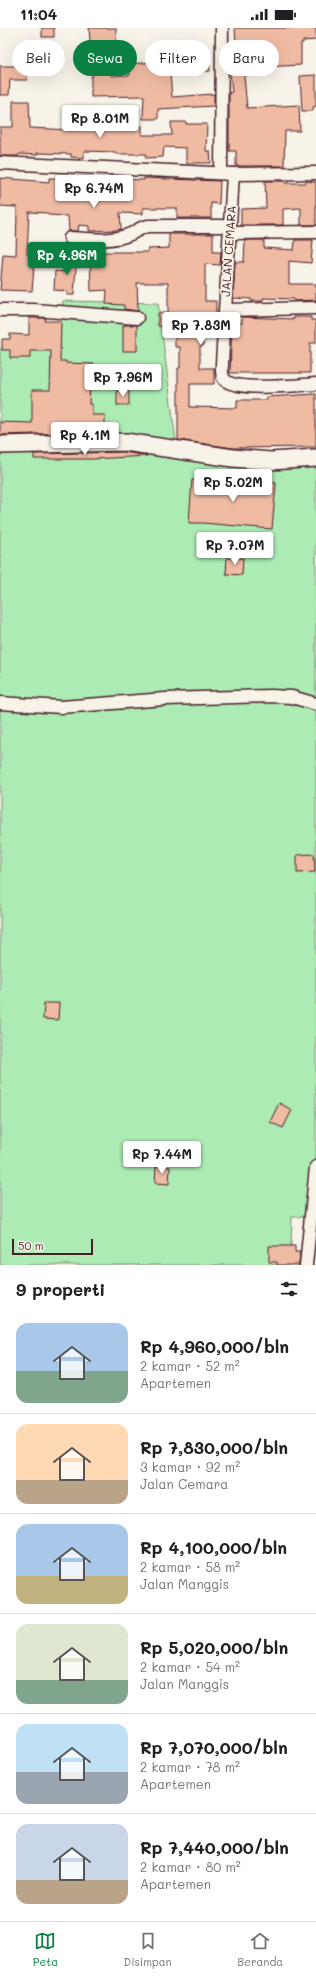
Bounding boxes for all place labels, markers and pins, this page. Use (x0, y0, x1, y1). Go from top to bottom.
pin: Rp 8.01M (59, 105, 141, 139)
pin: Rp 6.74M (53, 175, 135, 209)
pin: Rp 4.96M (26, 242, 108, 276)
pin: Rp 7.83M (160, 312, 242, 346)
pin: Rp 7.96M (82, 364, 164, 398)
pin: Rp 4.1M (48, 422, 122, 456)
pin: Rp 5.02M (192, 469, 274, 503)
pin: Rp 7.07M (194, 532, 276, 566)
pin: Rp 7.44M (121, 1141, 203, 1175)

